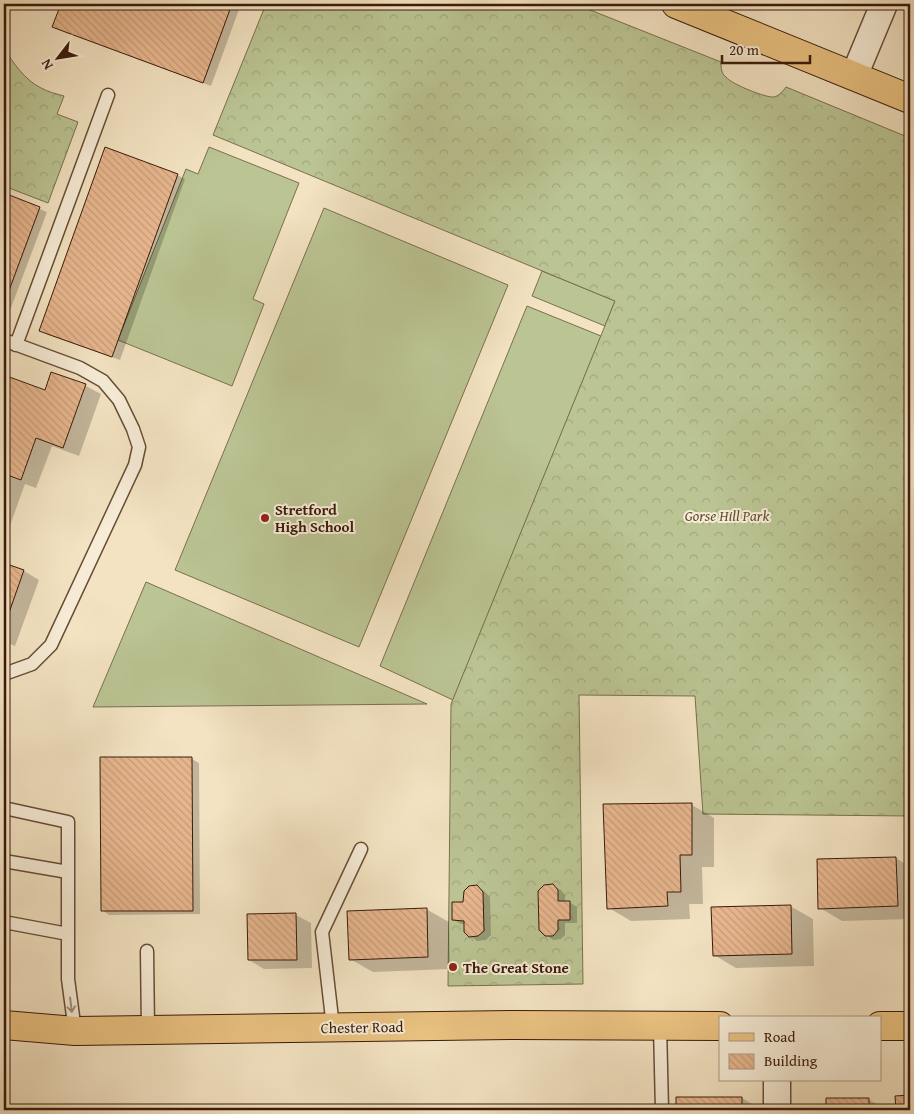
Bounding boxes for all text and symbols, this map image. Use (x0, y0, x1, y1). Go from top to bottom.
north arrow (32, 32, 82, 82)
scale bar (722, 32, 809, 64)
text: 20 m (729, 39, 760, 60)
text: N (36, 55, 58, 74)
place label: Stretford High School (275, 499, 355, 537)
park label: Gorse Hill Park (685, 505, 769, 526)
marker: Stretford High School (259, 512, 271, 524)
place label: The Great Stone (463, 957, 569, 978)
marker: The Great Stone (447, 961, 459, 973)
one-way arrow (66, 997, 76, 1013)
street label: Chester Road (320, 1016, 404, 1038)
legend (719, 1016, 882, 1082)
text: Road (764, 1026, 795, 1047)
text: Building (764, 1050, 818, 1071)

